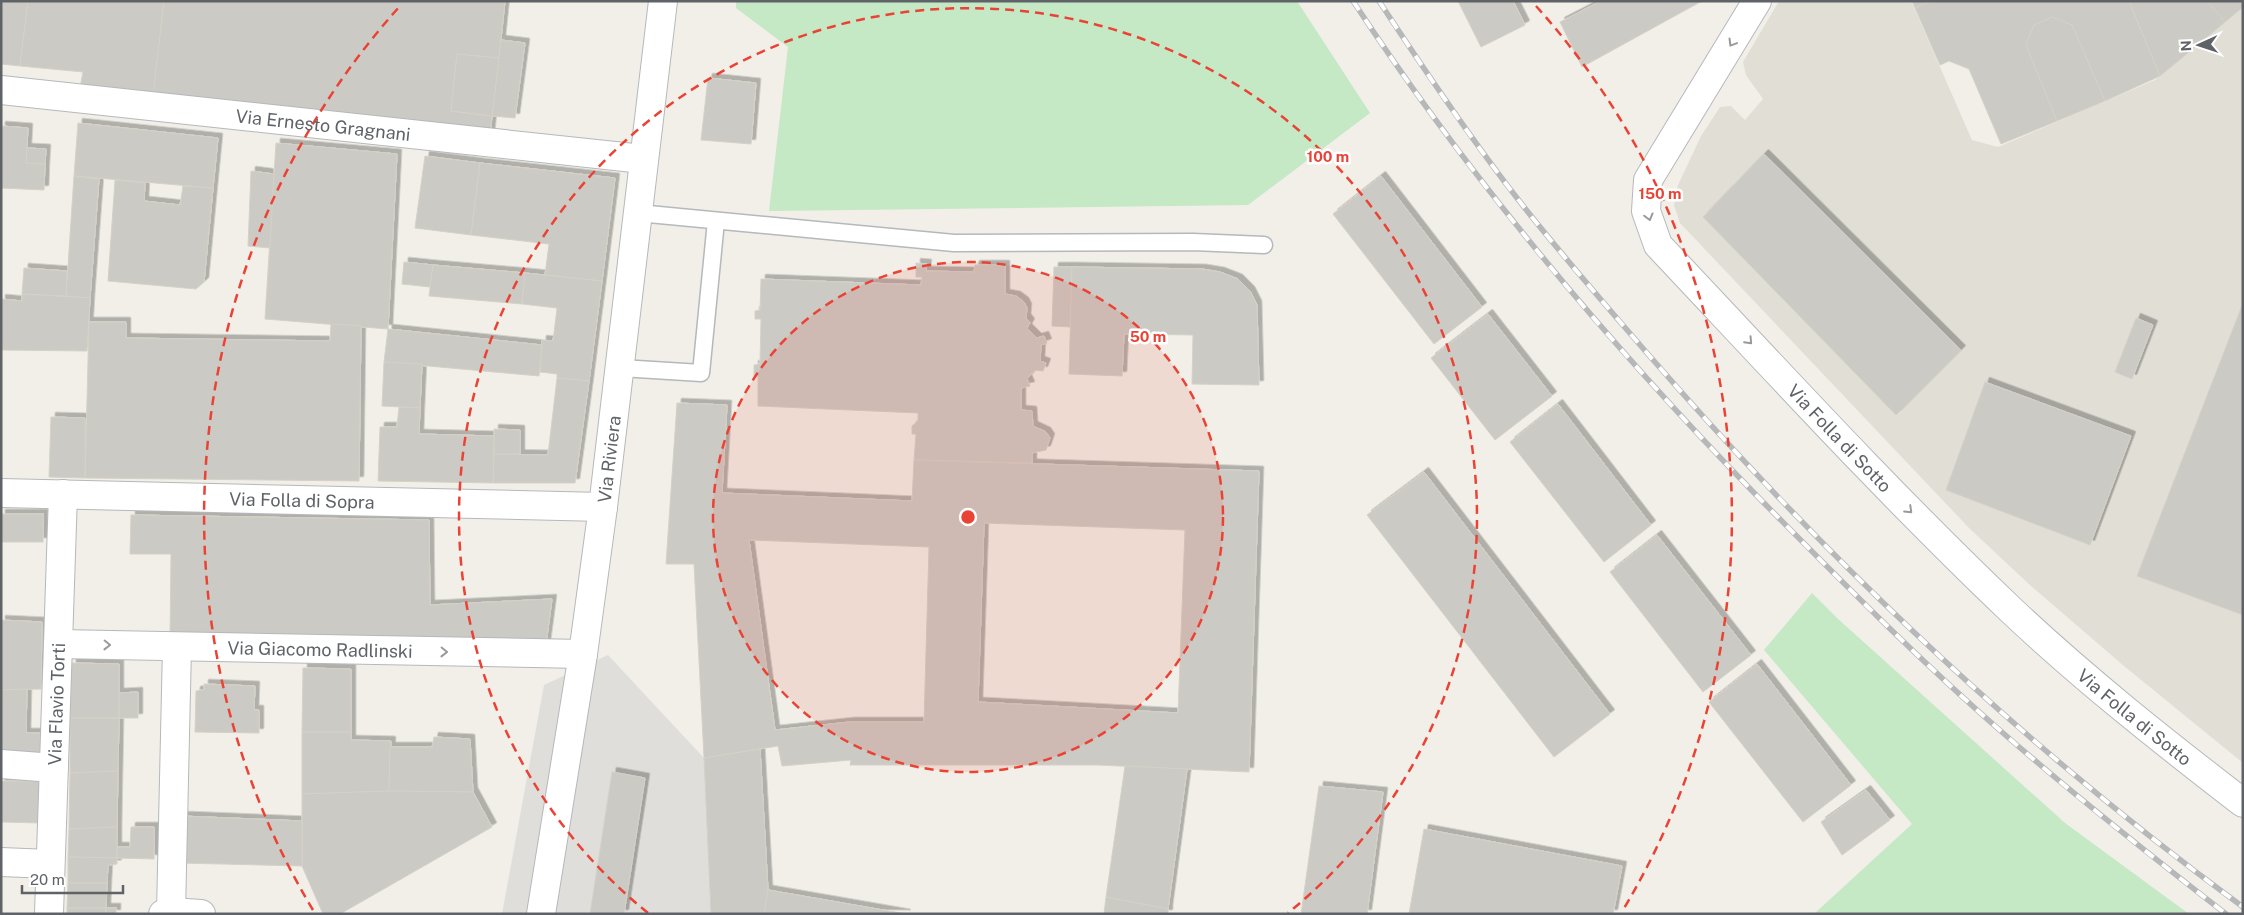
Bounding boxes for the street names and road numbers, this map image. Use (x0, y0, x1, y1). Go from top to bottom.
street label: Via Ernesto Gragnani (235, 105, 412, 144)
street label: Via Folla di Sotto (1784, 380, 1896, 496)
street label: Via Riviera (593, 414, 624, 504)
street label: Via Folla di Sopra (229, 488, 375, 512)
street label: Via Giacomo Radlinski (227, 637, 413, 661)
street label: Via Flavio Torti (43, 643, 69, 766)
street label: Via Folla di Sotto (2073, 664, 2196, 769)

